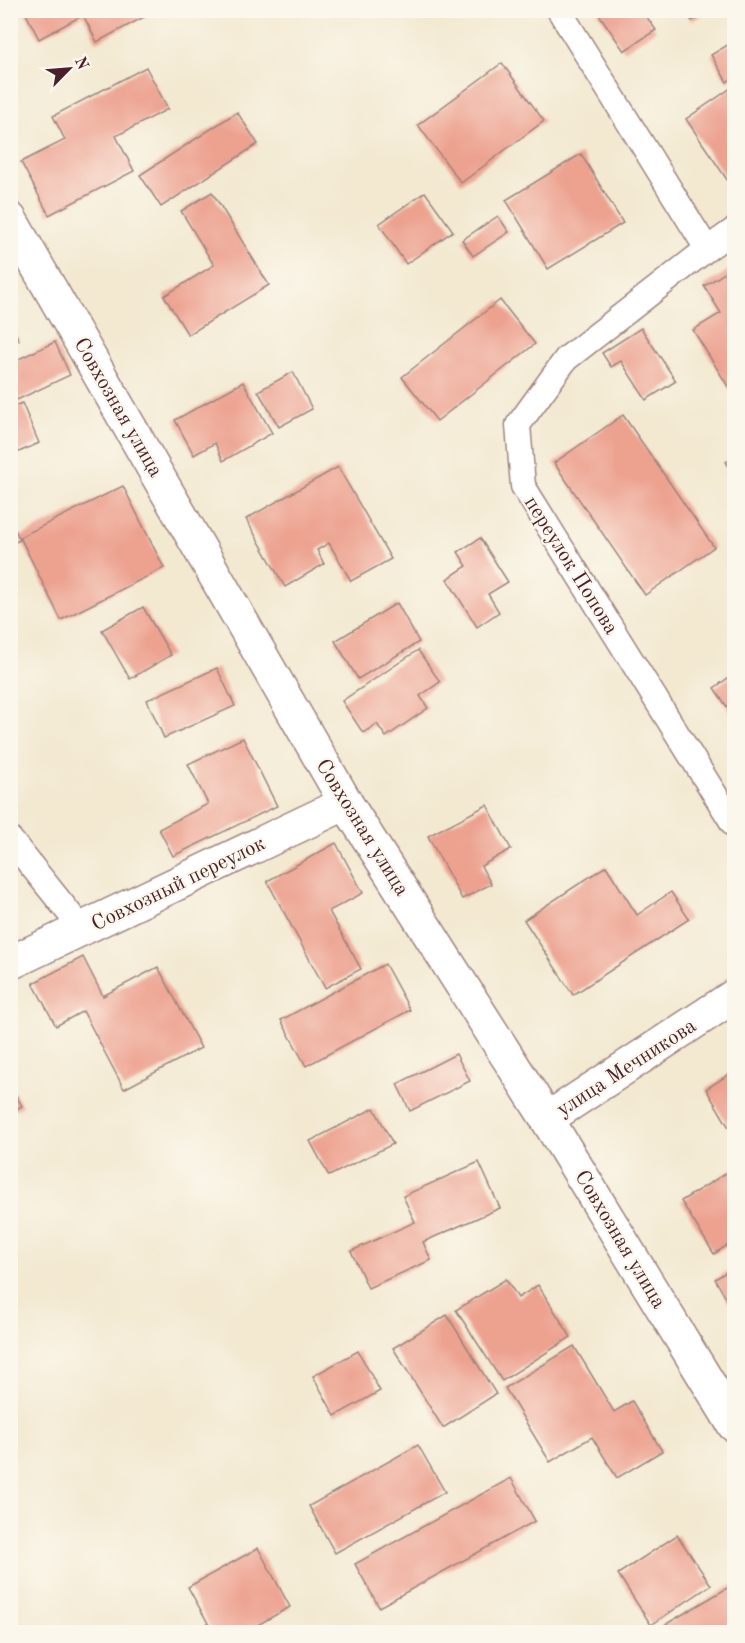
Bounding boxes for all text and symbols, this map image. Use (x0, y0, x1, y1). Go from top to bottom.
north arrow (39, 39, 99, 99)
text: N (71, 55, 91, 73)
street label: Совхозная улица (69, 335, 166, 481)
street label: переулок Попова (520, 493, 622, 639)
street label: Совхозная улица (311, 756, 412, 900)
street label: Совхозный переулок (89, 833, 269, 935)
street label: улица Мечникова (553, 1015, 700, 1121)
street label: Совхозная улица (570, 1167, 669, 1312)

